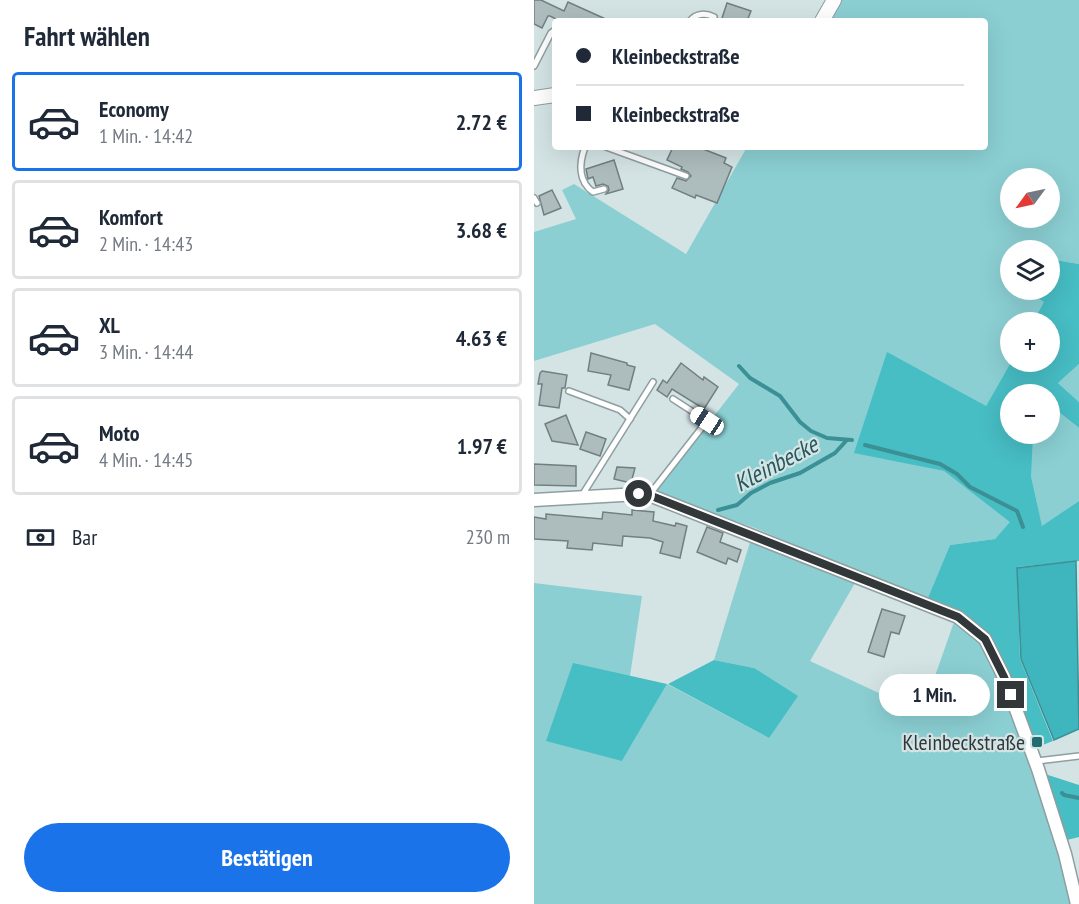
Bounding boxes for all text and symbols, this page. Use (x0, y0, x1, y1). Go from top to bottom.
text: Fahrt wählen (24, 19, 150, 53)
text: Kleinbeckstraße (612, 42, 740, 70)
icon: car (27, 95, 81, 149)
text: Economy (99, 95, 169, 123)
text: Kleinbeckstraße (612, 100, 740, 128)
text: 2.72 € (456, 108, 507, 136)
text: 1 Min. · 14:42 (99, 123, 193, 149)
north arrow (1000, 168, 1060, 228)
map controls (1000, 168, 1060, 444)
icon: car (27, 203, 81, 257)
text: Komfort (99, 203, 163, 231)
text: 3.68 € (456, 216, 507, 244)
text: 2 Min. · 14:43 (99, 231, 193, 257)
button: layers (1000, 240, 1060, 300)
icon: car (27, 311, 81, 365)
text: XL (99, 311, 120, 339)
button: + (1000, 312, 1060, 372)
text: 4.63 € (456, 324, 507, 352)
text: 3 Min. · 14:44 (99, 339, 193, 365)
button: − (1000, 384, 1060, 444)
car (687, 404, 727, 438)
icon: car (27, 419, 81, 473)
text: Moto (99, 419, 140, 447)
water label: Kleinbecke (728, 428, 825, 499)
text: 1.97 € (457, 432, 507, 460)
text: 4 Min. · 14:45 (99, 447, 193, 473)
route start (625, 480, 652, 507)
icon: cash (24, 521, 57, 554)
text: Bar (72, 523, 97, 551)
text: 230 m (466, 524, 510, 550)
callout: 1 Min. (879, 674, 990, 716)
route end (997, 681, 1024, 708)
text: 1 Min. (912, 682, 957, 708)
place label: Kleinbeckstraße (903, 728, 1025, 756)
marker: Kleinbeckstraße (1030, 735, 1044, 749)
button: Bestätigen (24, 823, 510, 892)

